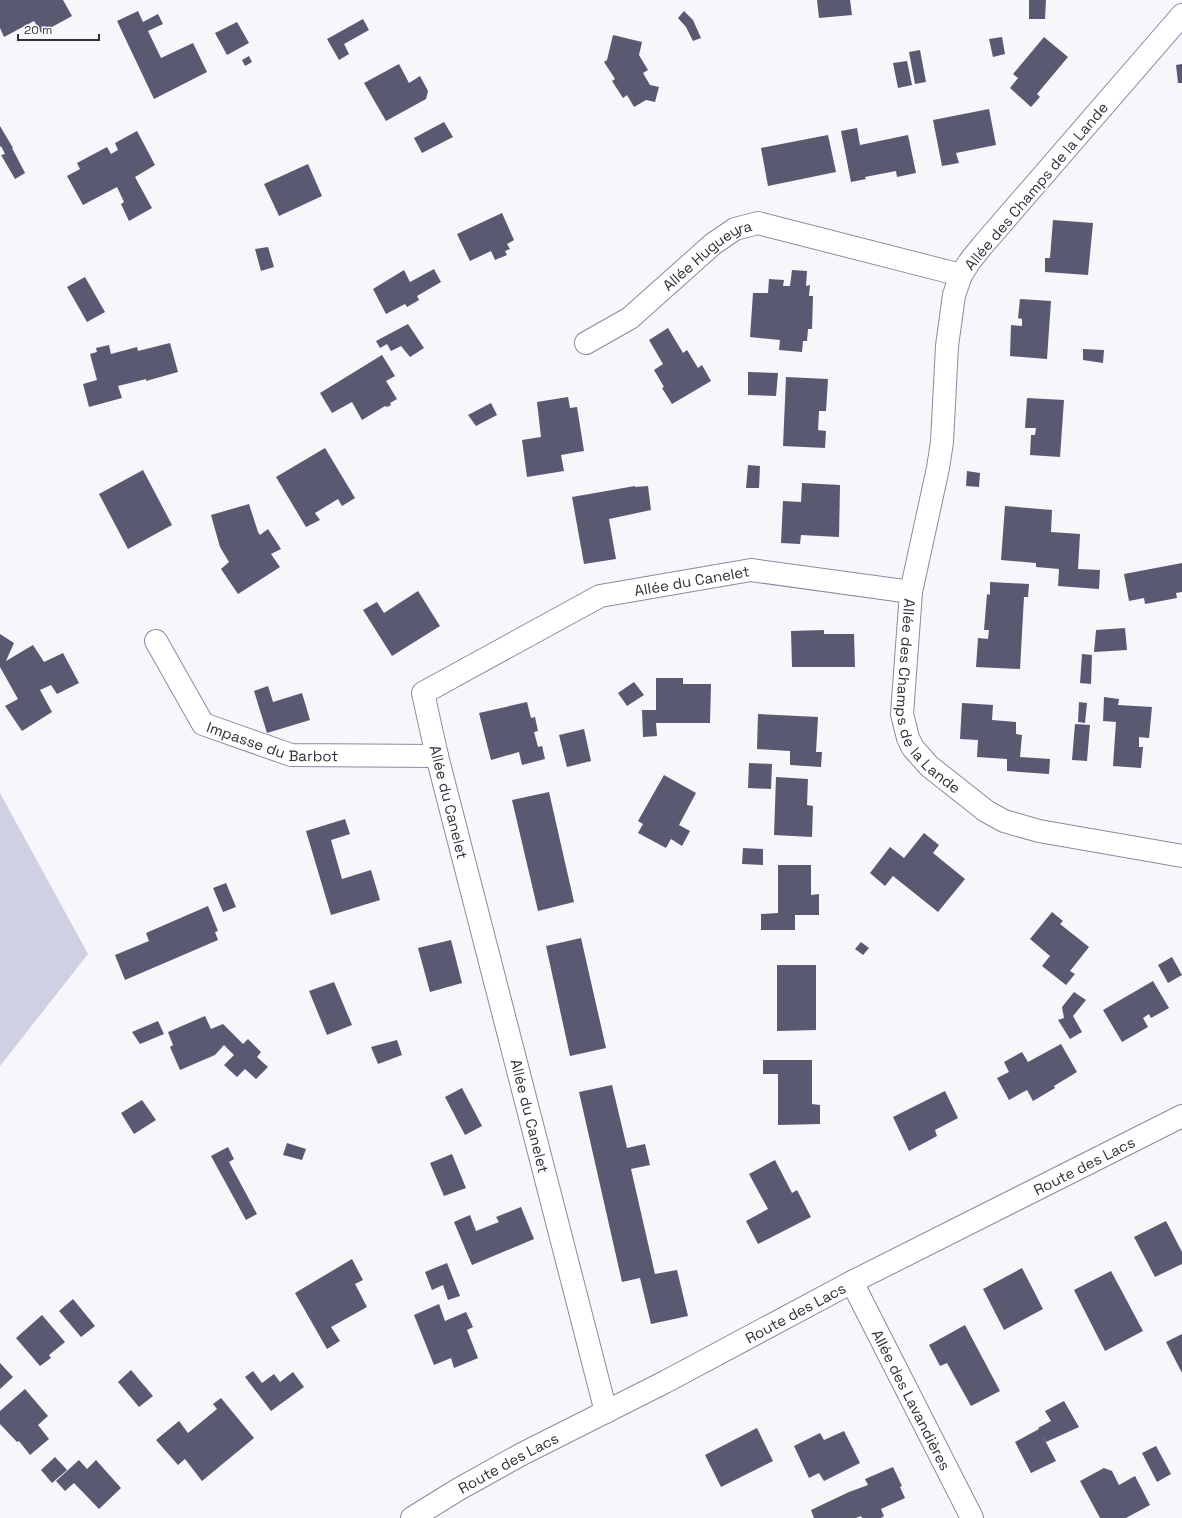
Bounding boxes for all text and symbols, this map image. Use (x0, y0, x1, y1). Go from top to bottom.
scale bar (18, 16, 99, 42)
text: 20 m (24, 22, 52, 38)
street label: Allée des Champs de la Lande (960, 98, 1112, 274)
street label: Allée Hugueyra (658, 215, 754, 294)
street label: Allée du Canelet (633, 561, 751, 599)
street label: Allée des Champs de la Lande (892, 598, 965, 797)
street label: Impasse du Barbot (204, 717, 338, 765)
street label: Allée du Canelet (426, 743, 472, 861)
street label: Allée du Canelet (507, 1057, 553, 1175)
street label: Route des Lacs (1030, 1132, 1138, 1199)
street label: Route des Lacs (742, 1278, 849, 1347)
street label: Allée des Lavandières (868, 1326, 956, 1473)
street label: Route des Lacs (455, 1428, 561, 1497)

